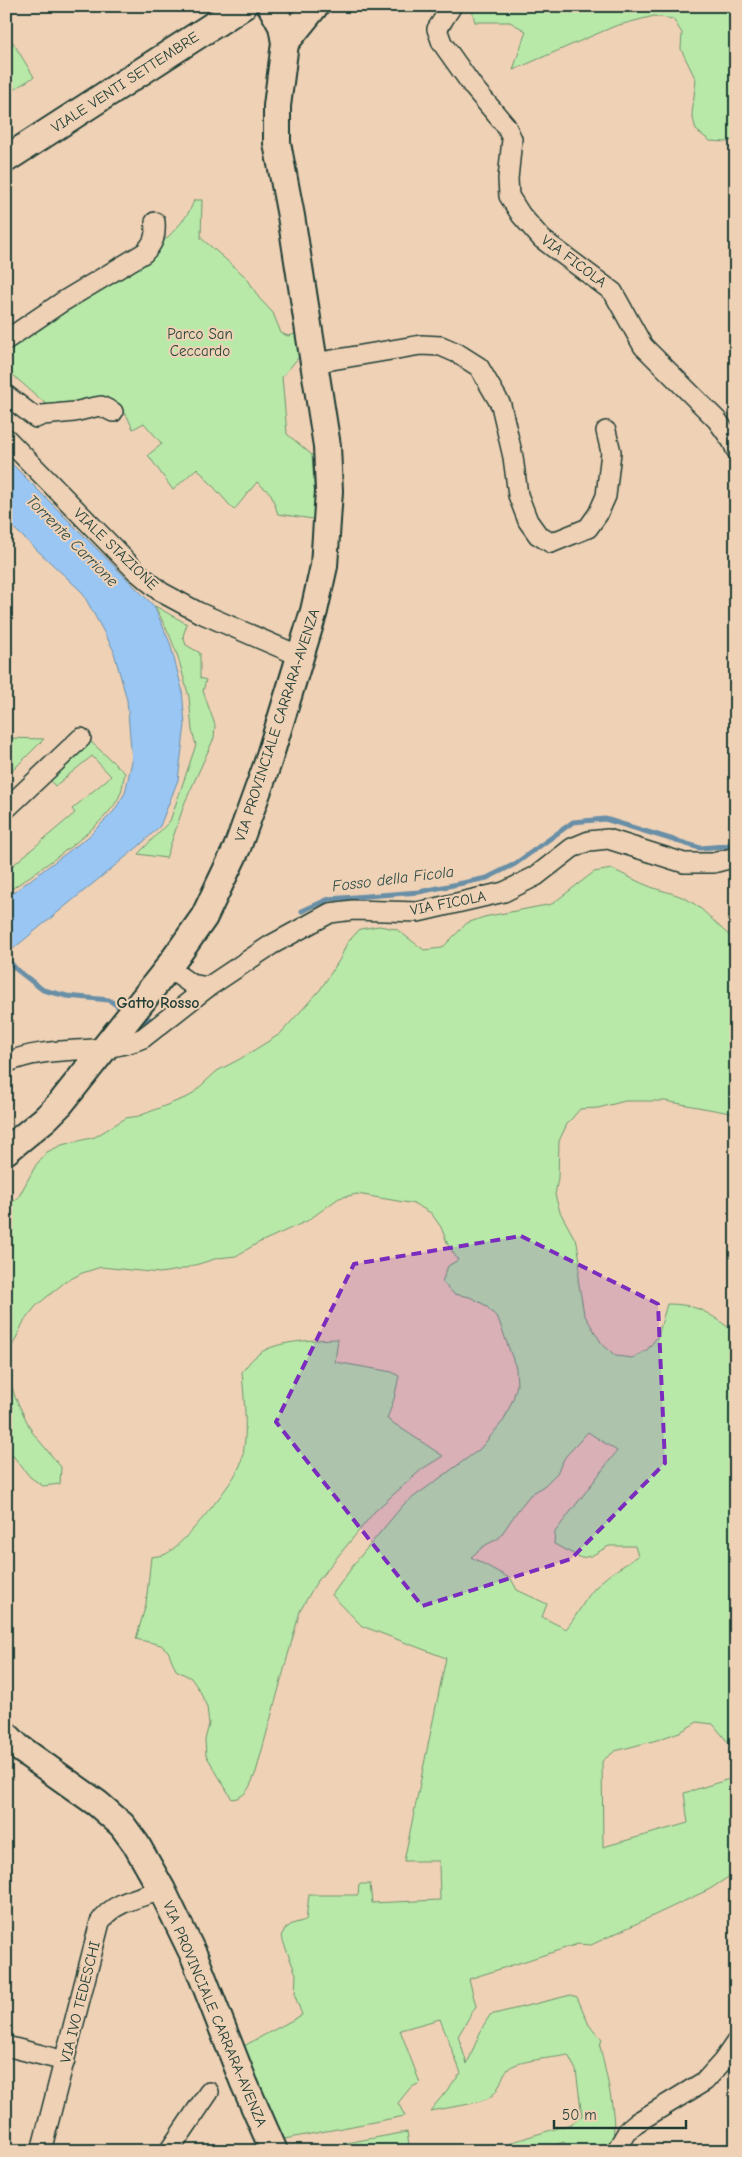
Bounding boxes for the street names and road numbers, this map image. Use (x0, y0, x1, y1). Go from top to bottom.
street label: VIALE VENTI SETTEMBRE (48, 28, 202, 136)
street label: VIA FICOLA (538, 231, 610, 291)
street label: VIALE STAZIONE (70, 504, 162, 594)
street label: VIA PROVINCIALE CARRARA-AVENZA (231, 606, 323, 844)
street label: VIA FICOLA (409, 887, 488, 919)
street label: VIA PROVINCIALE CARRARA-AVENZA (159, 1898, 271, 2130)
street label: VIA IVO TEDESCHI (56, 1939, 104, 2065)

